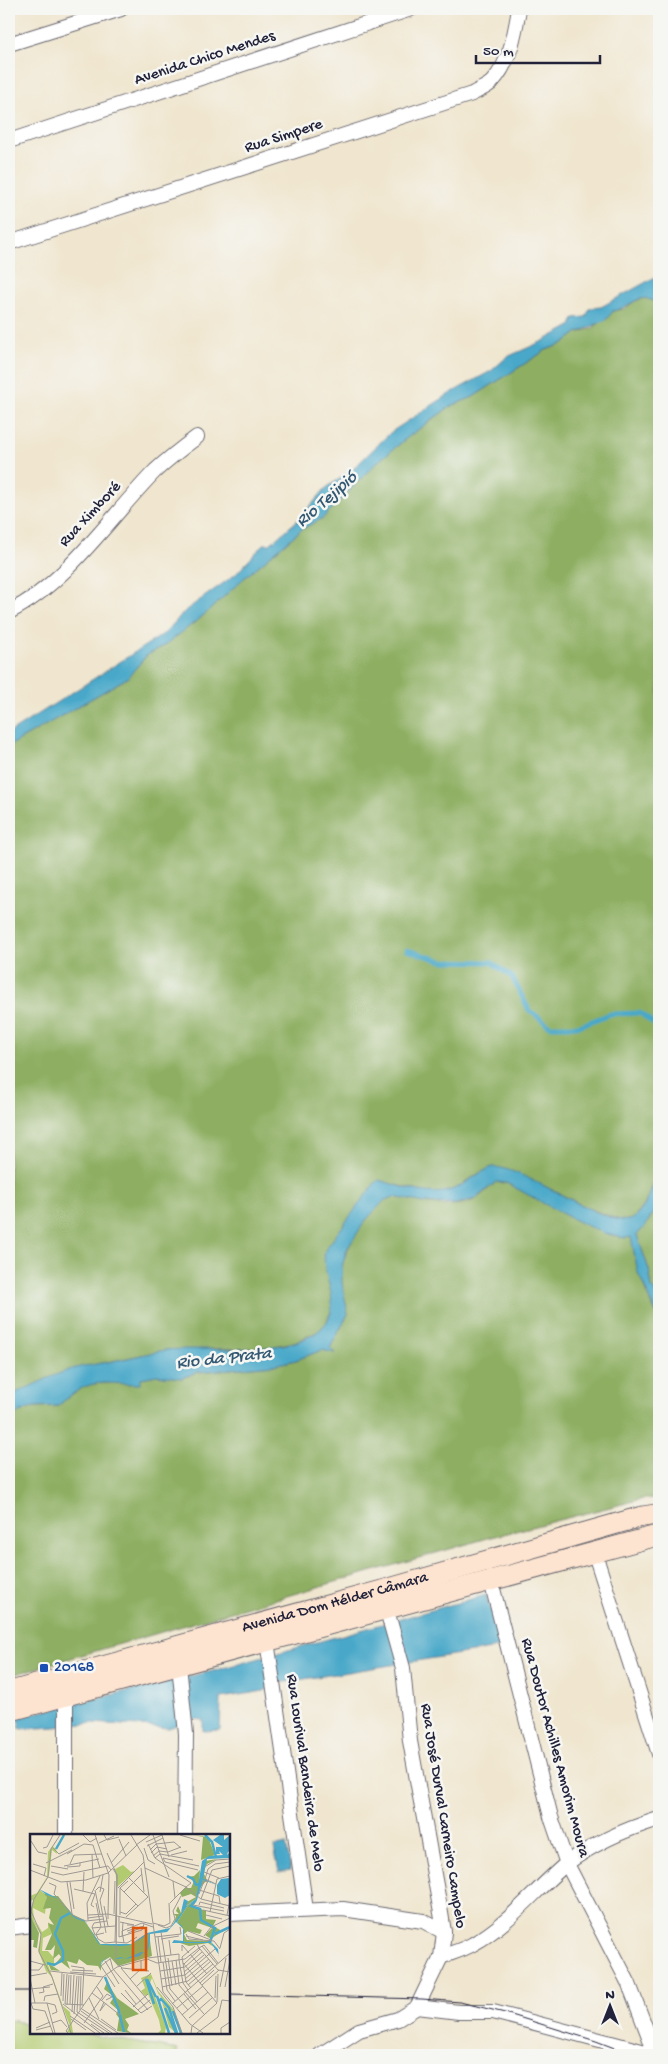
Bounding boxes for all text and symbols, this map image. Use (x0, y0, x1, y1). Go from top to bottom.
street label: Avenida Chico Mendes (132, 27, 279, 91)
scale bar (476, 32, 599, 64)
text: 50 m (483, 43, 514, 61)
street label: Rua Simpere (243, 115, 326, 159)
water label: Rio Tejipió (292, 467, 363, 532)
street label: Rua Ximboré (56, 478, 127, 552)
water label: Rio da Prata (175, 1343, 274, 1374)
street label: Avenida Dom Hélder Câmara (240, 1568, 431, 1638)
street label: Rua Doutor Achilles Amorim Moura (516, 1636, 593, 1861)
place label: 20168 (54, 1659, 95, 1678)
marker: 20168 (38, 1662, 50, 1674)
street label: Rua Lourival Bandeira de Melo (281, 1673, 327, 1873)
street label: Rua José Durval Carneiro Campelo (415, 1702, 469, 1930)
inset map (30, 1834, 230, 2034)
north arrow (586, 1982, 636, 2032)
text: N (605, 1987, 615, 2004)

